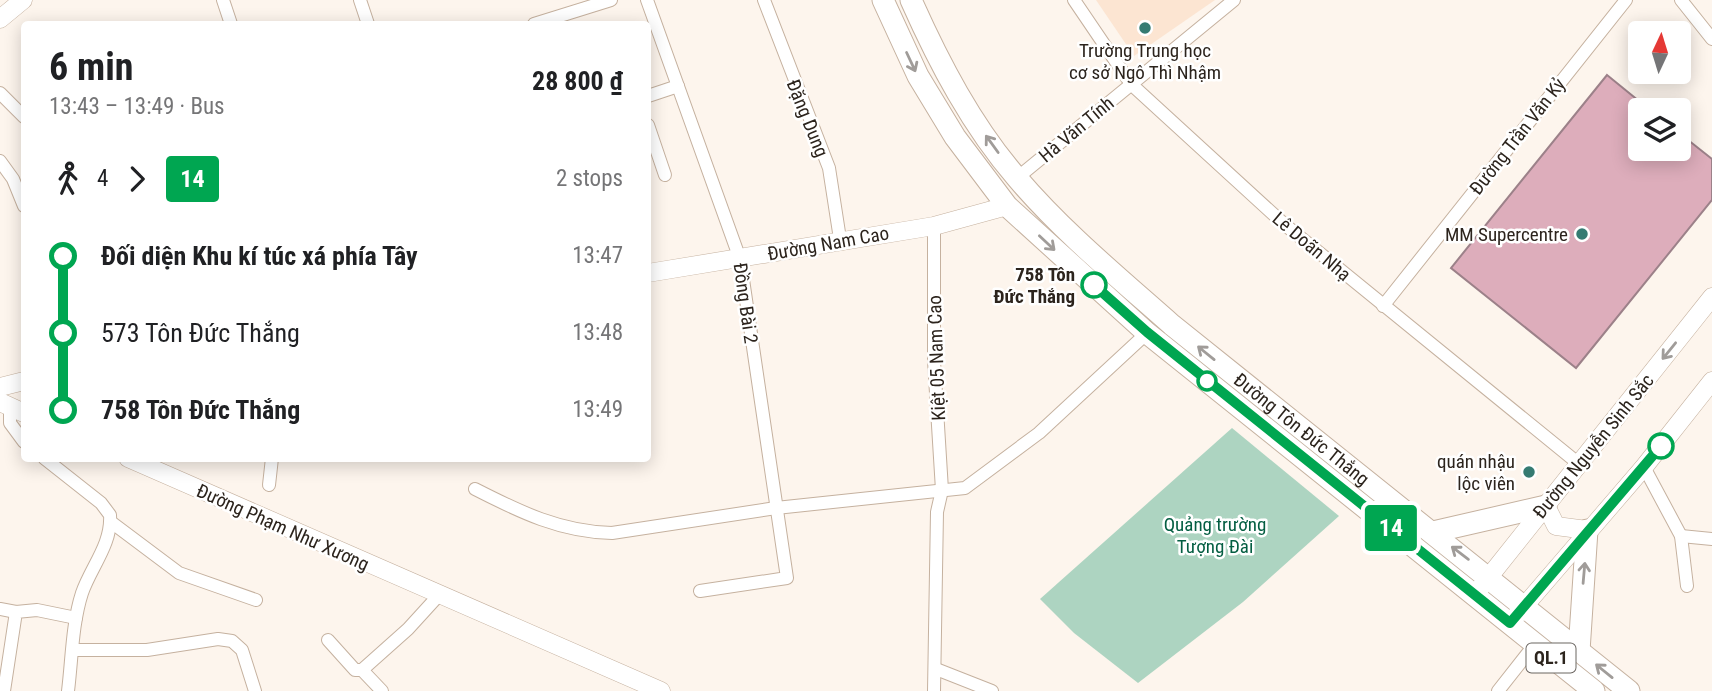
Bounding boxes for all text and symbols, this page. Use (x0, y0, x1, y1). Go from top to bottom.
marker: Trường Trung học cơ sở Ngô Thì Nhậm (1137, 20, 1153, 36)
north arrow (1628, 21, 1690, 84)
map controls (1628, 21, 1691, 161)
place label: Trường Trung học cơ sở Ngô Thì Nhậm (1069, 39, 1221, 84)
text: 6 min (49, 45, 133, 89)
one-way arrow (905, 51, 918, 72)
text: 28 800 ₫ (532, 66, 623, 96)
street label: Đường Trần Văn Kỷ (1465, 73, 1570, 199)
street label: Đặng Dung (782, 76, 834, 160)
street label: Hà Văn Tính (1034, 91, 1118, 167)
text: 13:43 – 13:49 · Bus (49, 93, 225, 120)
button: layers (1628, 98, 1691, 161)
one-way arrow (984, 135, 999, 153)
icon: walk (49, 160, 87, 198)
icon: forward (118, 160, 156, 198)
text: 4 (97, 165, 108, 192)
text: 14 (180, 165, 205, 193)
text: 2 stops (556, 165, 623, 192)
street label: Lê Doãn Nhạ (1268, 207, 1356, 286)
street label: Đường Nam Cao (766, 221, 891, 265)
place label: MM Supercentre (1445, 223, 1568, 246)
marker: MM Supercentre (1574, 226, 1590, 242)
one-way arrow (1038, 235, 1055, 252)
text: Đối diện Khu kí túc xá phía Tây (101, 241, 418, 271)
text: 13:47 (572, 242, 623, 269)
street label: Đồng Bài 2 (728, 261, 763, 345)
place label: 758 Tôn Đức Thắng (994, 263, 1075, 308)
marker: 758 Tôn Đức Thắng (1081, 272, 1107, 298)
street label: Kiệt 05 Nam Cao (923, 295, 950, 421)
text: 573 Tôn Đức Thắng (101, 318, 300, 348)
text: 13:48 (572, 319, 623, 346)
one-way arrow (1662, 341, 1677, 359)
one-way arrow (1198, 345, 1216, 361)
street label: Đường Tôn Đức Thắng (1229, 368, 1374, 490)
street label: Đường Nguyễn Sinh Sắc (1528, 369, 1659, 523)
unlabelled marker (1197, 371, 1217, 391)
text: 758 Tôn Đức Thắng (101, 395, 300, 425)
text: 13:49 (572, 396, 623, 423)
unlabelled marker (1648, 433, 1674, 459)
place label: quán nhậu lộc viên (1437, 450, 1515, 495)
marker: quán nhậu lộc viên (1521, 464, 1537, 480)
street label: Đường Phạm Như Xương (193, 479, 373, 576)
line badge: 14 (1360, 505, 1422, 551)
park label: Quảng trường Tượng Đài (1164, 513, 1266, 558)
text: 14 (1379, 514, 1403, 542)
one-way arrow (1451, 546, 1470, 561)
one-way arrow (1578, 562, 1591, 584)
road number: QL.1 (1526, 644, 1576, 672)
one-way arrow (1595, 663, 1613, 678)

